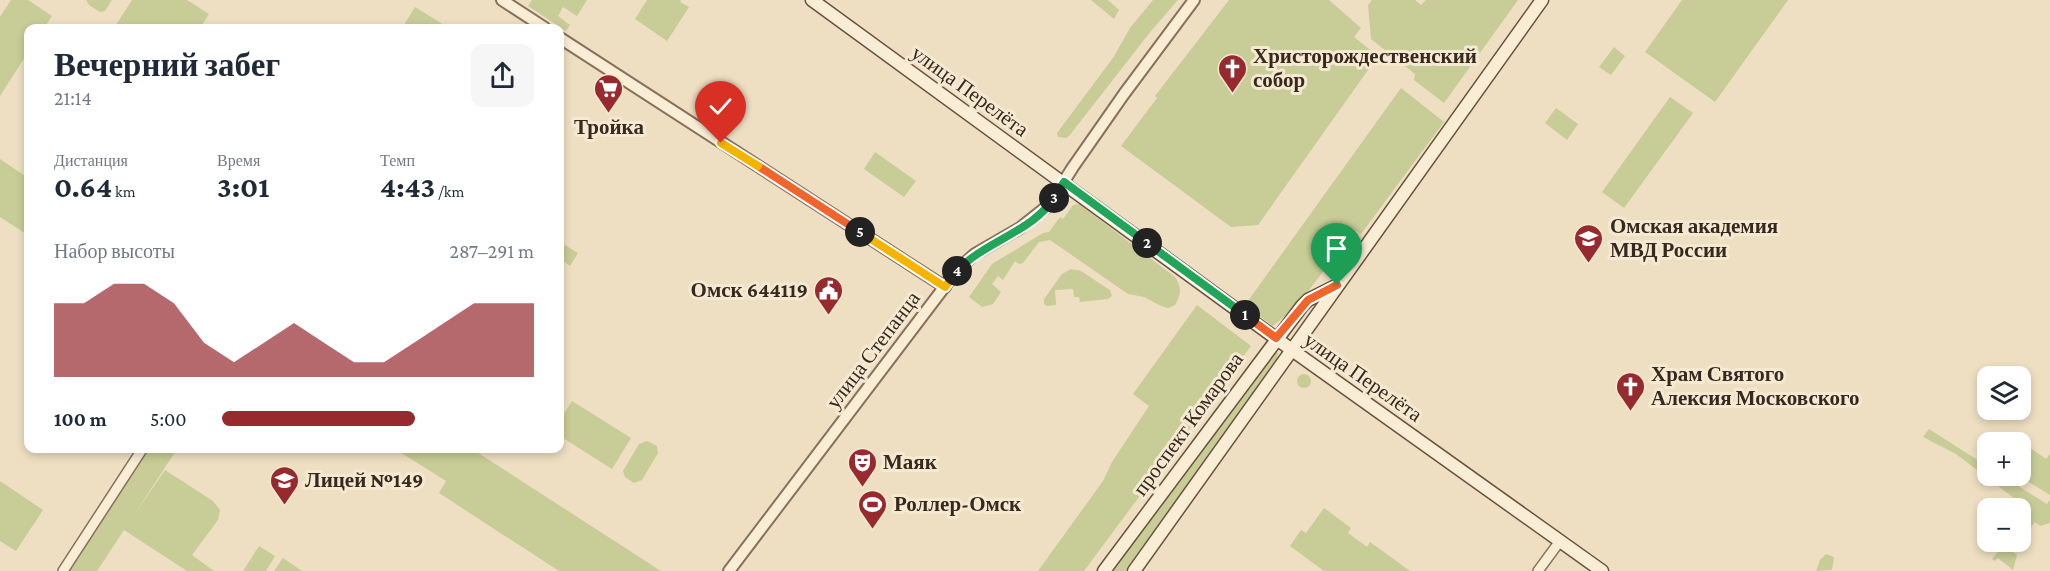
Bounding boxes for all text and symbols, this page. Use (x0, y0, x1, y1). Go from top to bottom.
street label: улица Перелёта (907, 41, 1034, 142)
button: share (471, 44, 534, 107)
place label: Христорождественский собор (1253, 44, 1477, 92)
text: Вечерний забег (54, 46, 280, 83)
church icon: Христорождественский собор (1216, 52, 1248, 94)
supermarket icon: Тройка (593, 72, 625, 114)
pin (695, 81, 746, 143)
text: 21:14 (54, 87, 92, 109)
icon: check (704, 90, 737, 123)
place label: Тройка (574, 115, 644, 139)
text: Дистанция (54, 152, 128, 169)
text: Время (217, 152, 260, 169)
text: Темп (380, 152, 415, 169)
text: 0.64 (54, 170, 112, 203)
text: 3:01 (217, 170, 269, 203)
text: 4:43 (380, 170, 435, 203)
text: km (112, 183, 136, 200)
text: /km (435, 183, 464, 200)
pin: 3 (1039, 183, 1069, 213)
text: 3 (1050, 189, 1058, 206)
place label: Омская академия МВД России (1610, 214, 1778, 262)
pin: 5 (845, 217, 875, 247)
school or university icon: Омская академия МВД России (1573, 222, 1605, 264)
text: 5 (856, 223, 864, 240)
pin (1311, 223, 1362, 285)
pin: 2 (1132, 228, 1162, 258)
icon: arrive (1320, 232, 1353, 265)
text: 2 (1143, 234, 1151, 251)
text: Набор высоты (54, 240, 175, 262)
text: 287–291 m (449, 240, 534, 262)
pin: 4 (942, 256, 972, 286)
text: 4 (953, 262, 961, 279)
public building icon: Омск 644119 (813, 274, 845, 316)
place label: Омск 644119 (691, 278, 808, 302)
street label: улица Степанца (821, 286, 925, 413)
pin: 1 (1230, 300, 1260, 330)
text: 1 (1242, 306, 1248, 323)
street label: улица Перелёта (1299, 327, 1427, 427)
street label: проспект Комарова (1128, 347, 1248, 500)
place label: Храм Святого Алексия Московского (1651, 362, 1860, 410)
map controls (1977, 366, 2031, 552)
button: layers (1977, 366, 2031, 420)
church icon: Храм Святого Алексия Московского (1614, 370, 1646, 412)
text: 100 m (54, 408, 107, 430)
text: 5:00 (150, 408, 187, 430)
button: + (1977, 432, 2031, 486)
theatre icon: Маяк (846, 446, 878, 488)
place label: Маяк (883, 450, 938, 474)
school or university icon: Лицей №149 (268, 464, 300, 506)
place label: Лицей №149 (305, 468, 424, 492)
sports icon: Роллер-Омск (857, 488, 889, 530)
place label: Роллер-Омск (894, 492, 1022, 516)
button: − (1977, 498, 2031, 552)

